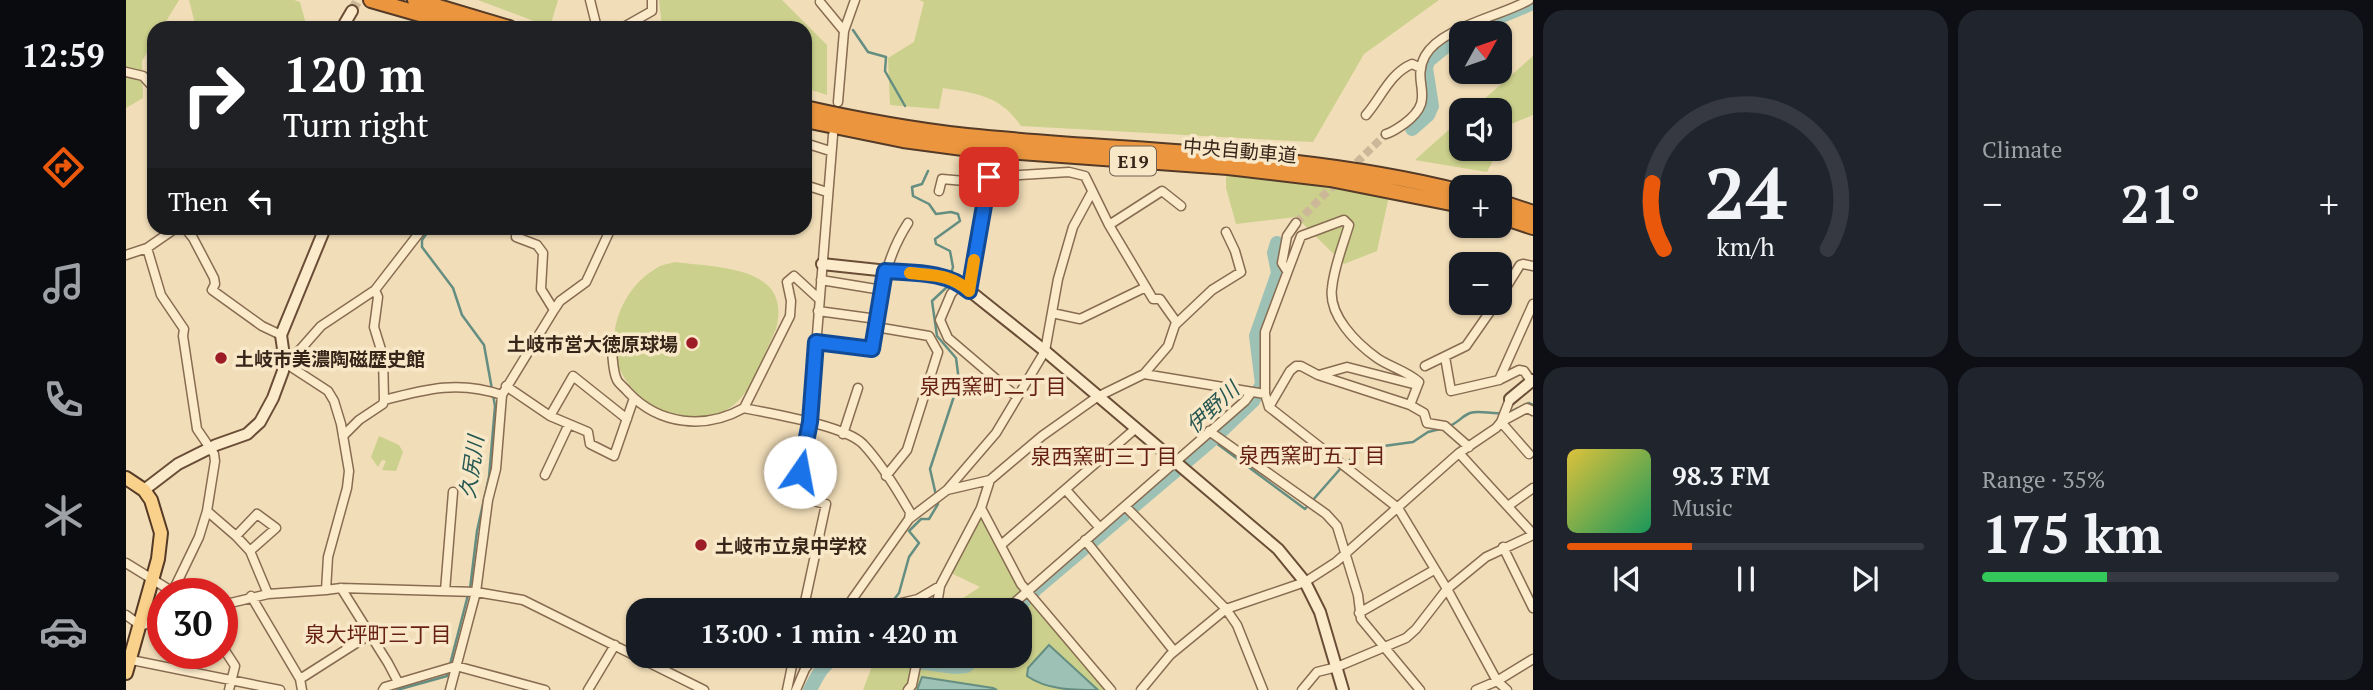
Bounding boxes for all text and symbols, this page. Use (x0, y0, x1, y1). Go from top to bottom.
north arrow (1449, 21, 1512, 84)
map controls (1449, 21, 1512, 315)
text: 12:59 (21, 34, 105, 76)
text: 120 m (283, 41, 425, 106)
icon: right (168, 49, 259, 140)
button: sound (1449, 98, 1512, 161)
text: Turn right (283, 104, 429, 146)
street label: 中央自動車道 (1182, 133, 1298, 167)
text: Climate (1982, 134, 2062, 165)
icon: directions (39, 143, 88, 192)
text: 24 (1704, 144, 1787, 241)
road number: E19 (1110, 146, 1156, 176)
pin (959, 147, 1019, 207)
icon: arrive (970, 158, 1008, 196)
text: 21° (2120, 169, 2201, 238)
button: + (1449, 175, 1512, 238)
text: − (1982, 179, 2002, 229)
text: + (2319, 179, 2339, 229)
icon: left (242, 182, 280, 220)
text: Then (168, 184, 228, 218)
text: km/h (1717, 230, 1775, 263)
button: − (1449, 252, 1512, 315)
icon: music (39, 259, 88, 308)
place label: 土岐市営大徳原球場 (507, 331, 678, 356)
marker: 土岐市営大徳原球場 (684, 335, 700, 351)
place label: 土岐市美濃陶磁歴史館 (235, 346, 425, 371)
marker: 土岐市美濃陶磁歴史館 (213, 350, 229, 366)
district label: 泉西窯町二丁目 (920, 372, 1067, 400)
water label: 伊野川 (1179, 374, 1246, 439)
icon: phone (39, 375, 88, 424)
water label: 久尻川 (453, 432, 490, 500)
position arrow (763, 435, 837, 509)
district label: 泉西窯町五丁目 (1239, 441, 1386, 469)
district label: 泉西窯町三丁目 (1031, 442, 1178, 470)
text: 98.3 FM (1672, 458, 1770, 492)
text: Range · 35% (1982, 464, 2105, 495)
icon: climate (39, 491, 88, 540)
text: Music (1672, 492, 1733, 523)
text: 175 km (1982, 499, 2163, 568)
place label: 土岐市立泉中学校 (715, 533, 867, 558)
marker: 土岐市立泉中学校 (693, 537, 709, 553)
icon: previous (1608, 560, 1646, 598)
icon: pause (1727, 560, 1765, 598)
icon: next (1846, 560, 1884, 598)
speed limit sign: 30 (147, 578, 238, 669)
icon: car (39, 607, 88, 656)
text: 13:00 · 1 min · 420 m (700, 616, 958, 650)
district label: 泉大坪町三丁目 (305, 620, 452, 648)

